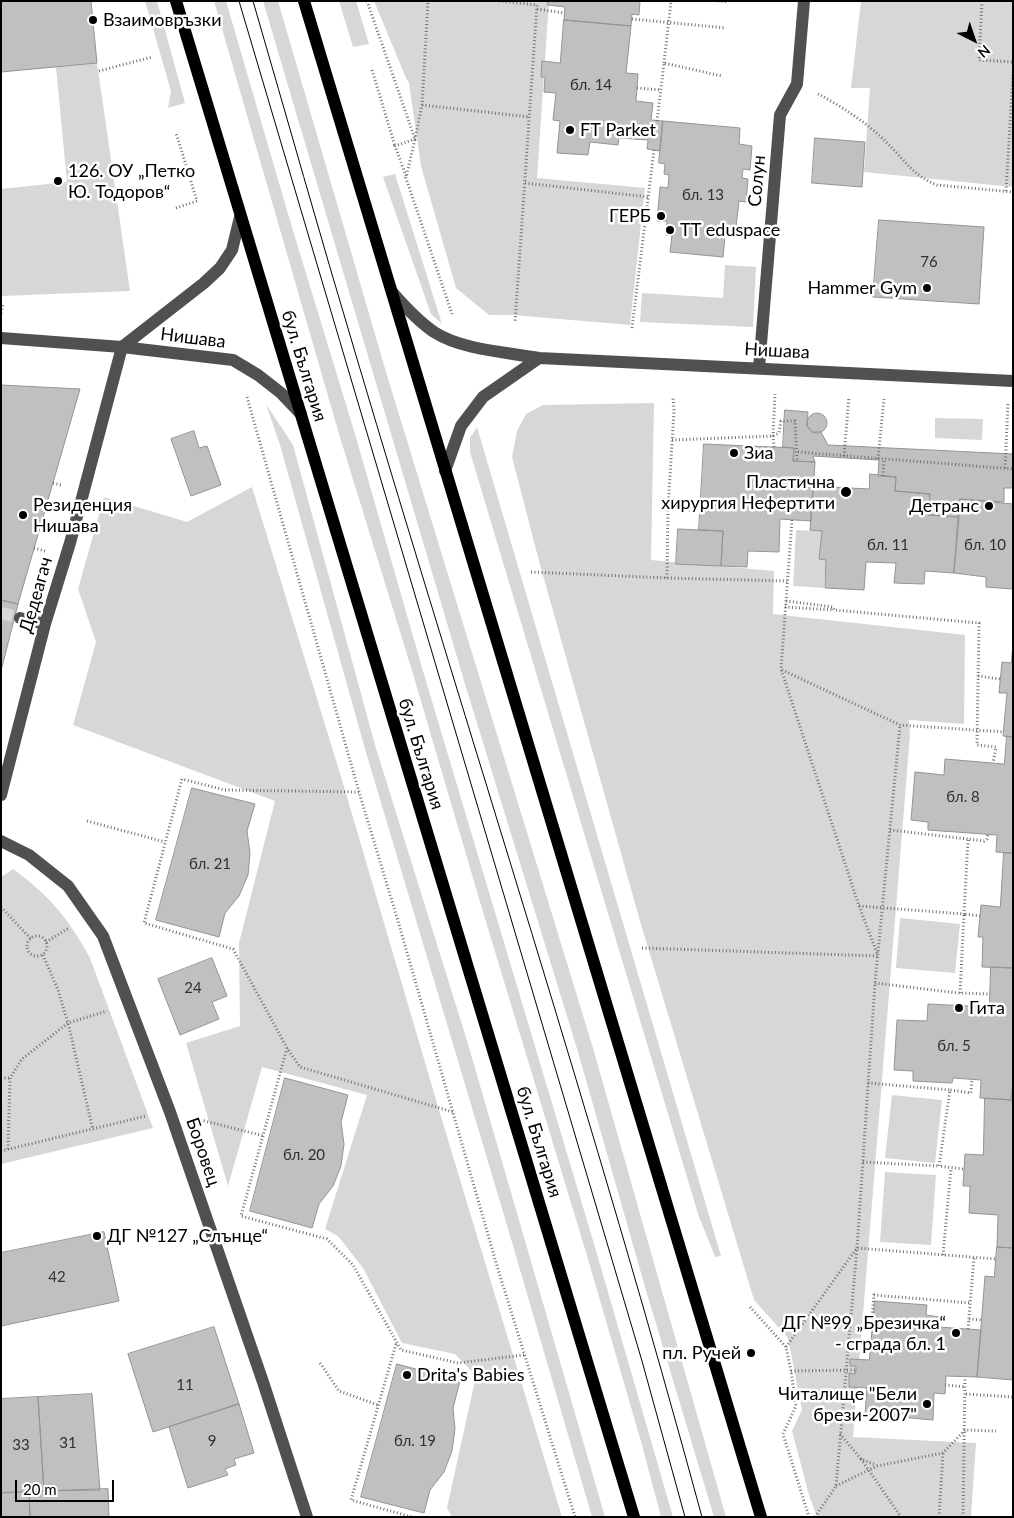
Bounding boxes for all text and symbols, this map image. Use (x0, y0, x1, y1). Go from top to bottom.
place label: Взаимовръзки (103, 9, 222, 31)
marker: Взаимовръзки (87, 14, 99, 26)
north arrow (949, 15, 999, 65)
text: N (975, 42, 994, 62)
house number: бл. 14 (570, 76, 612, 94)
place label: FT Parket (580, 119, 656, 141)
marker: FT Parket (564, 124, 576, 136)
street label: Солун (744, 154, 770, 208)
place label: 126. ОУ „Петко Ю. Тодоров“ (68, 160, 195, 202)
marker: 126. ОУ „Петко Ю. Тодоров“ (52, 175, 64, 187)
house number: бл. 13 (682, 186, 724, 204)
place label: ГЕРБ (609, 205, 651, 227)
marker: ГЕРБ (655, 210, 667, 222)
place label: TT eduspace (680, 219, 780, 241)
marker: TT eduspace (664, 224, 676, 236)
house number: 76 (920, 253, 938, 271)
place label: Hammer Gym (807, 277, 917, 299)
marker: Hammer Gym (921, 282, 933, 294)
street label: бул. България (277, 308, 331, 424)
street label: Нишава (159, 323, 227, 353)
street label: Нишава (744, 338, 810, 364)
place label: Зиа (744, 442, 773, 464)
marker: Зиа (728, 447, 740, 459)
place label: Пластична хирургия Нефертити (661, 471, 835, 514)
marker: Пластична хирургия Нефертити (839, 485, 853, 499)
place label: Резиденция Нишава (33, 494, 132, 536)
place label: Детранс (909, 495, 979, 517)
marker: Детранс (983, 500, 995, 512)
marker: Резиденция Нишава (17, 509, 29, 521)
house number: бл. 11 (867, 536, 909, 554)
house number: бл. 10 (964, 536, 1006, 554)
street label: Дедеагач (15, 555, 57, 635)
street label: бул. България (394, 696, 448, 812)
house number: бл. 8 (946, 788, 980, 806)
house number: бл. 21 (189, 855, 231, 873)
house number: 24 (184, 979, 202, 997)
place label: Гита (969, 997, 1005, 1019)
marker: Гита (953, 1002, 965, 1014)
house number: бл. 5 (937, 1037, 971, 1055)
street label: бул. България (512, 1084, 566, 1200)
street label: Боровец (181, 1115, 225, 1189)
house number: бл. 20 (283, 1146, 325, 1164)
place label: ДГ №127 „Слънце“ (107, 1225, 268, 1247)
marker: ДГ №127 „Слънце“ (91, 1230, 103, 1242)
house number: 42 (48, 1268, 66, 1286)
place label: ДГ №99 „Брезичка“ - сграда бл. 1 (782, 1312, 946, 1355)
marker: ДГ №99 „Брезичка“ - сграда бл. 1 (950, 1327, 962, 1339)
place label: пл. Ручей (662, 1342, 741, 1364)
marker: пл. Ручей (745, 1347, 757, 1359)
place label: Drita's Babies (417, 1364, 525, 1386)
marker: Drita's Babies (401, 1369, 413, 1381)
house number: 11 (176, 1376, 194, 1394)
place label: Читалище "Бели брези-2007" (778, 1383, 917, 1426)
marker: Читалище "Бели брези-2007" (921, 1398, 933, 1410)
house number: 9 (208, 1432, 216, 1450)
house number: бл. 19 (394, 1432, 436, 1450)
house number: 31 (59, 1434, 77, 1452)
house number: 33 (12, 1436, 30, 1454)
scale bar (18, 1470, 116, 1502)
text: 20 m (23, 1480, 57, 1498)

